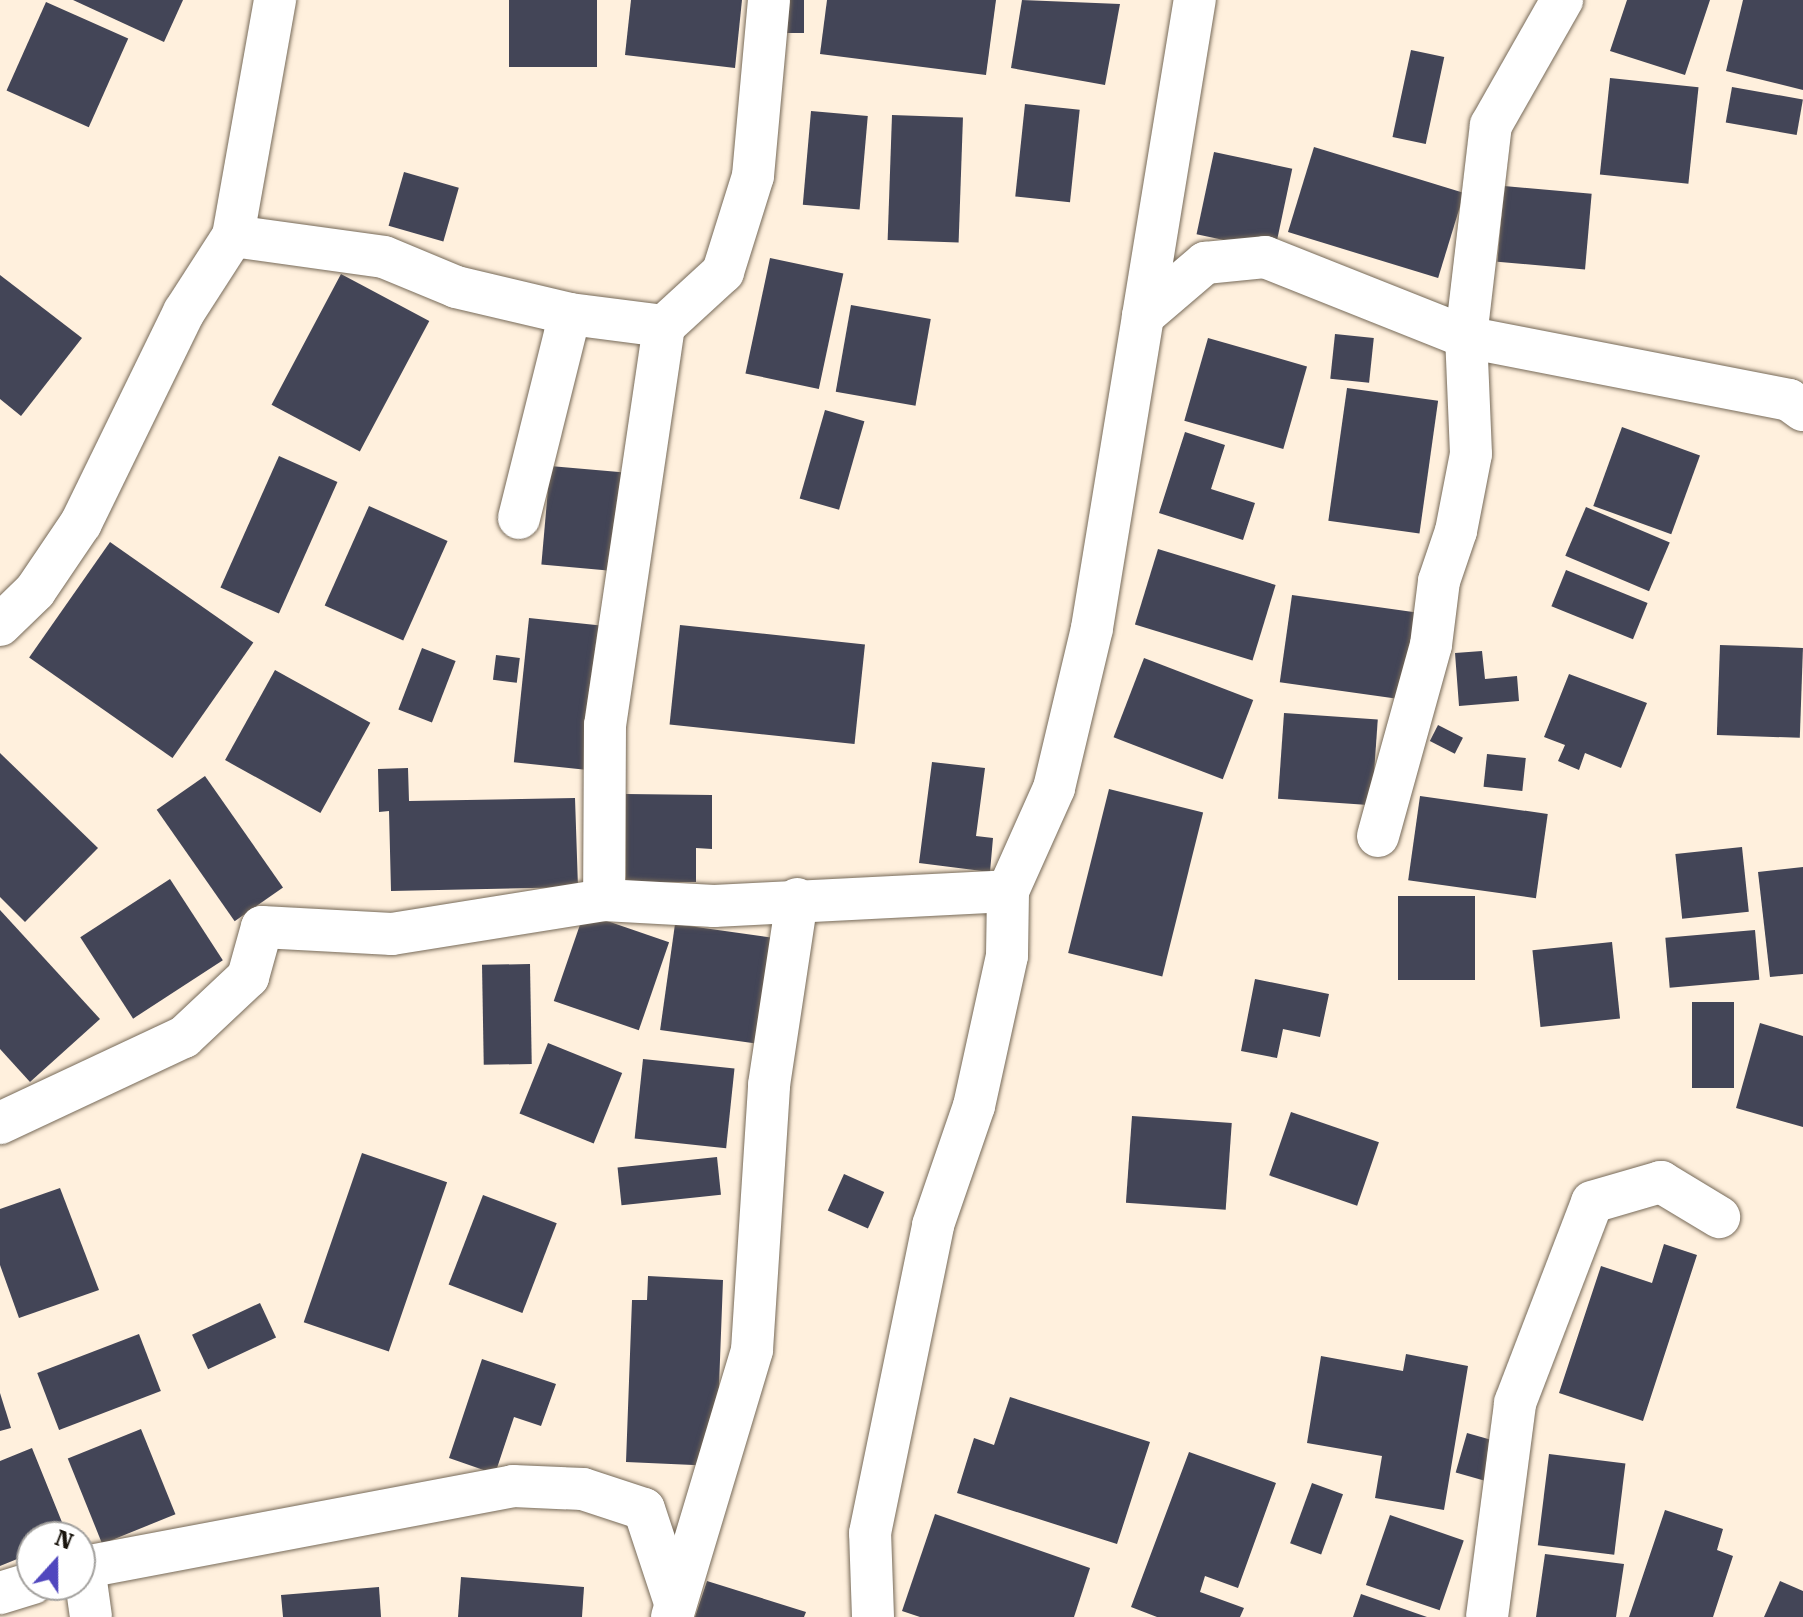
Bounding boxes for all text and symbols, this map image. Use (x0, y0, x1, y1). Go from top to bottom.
north arrow (16, 1521, 96, 1601)
text: N (52, 1525, 76, 1555)

